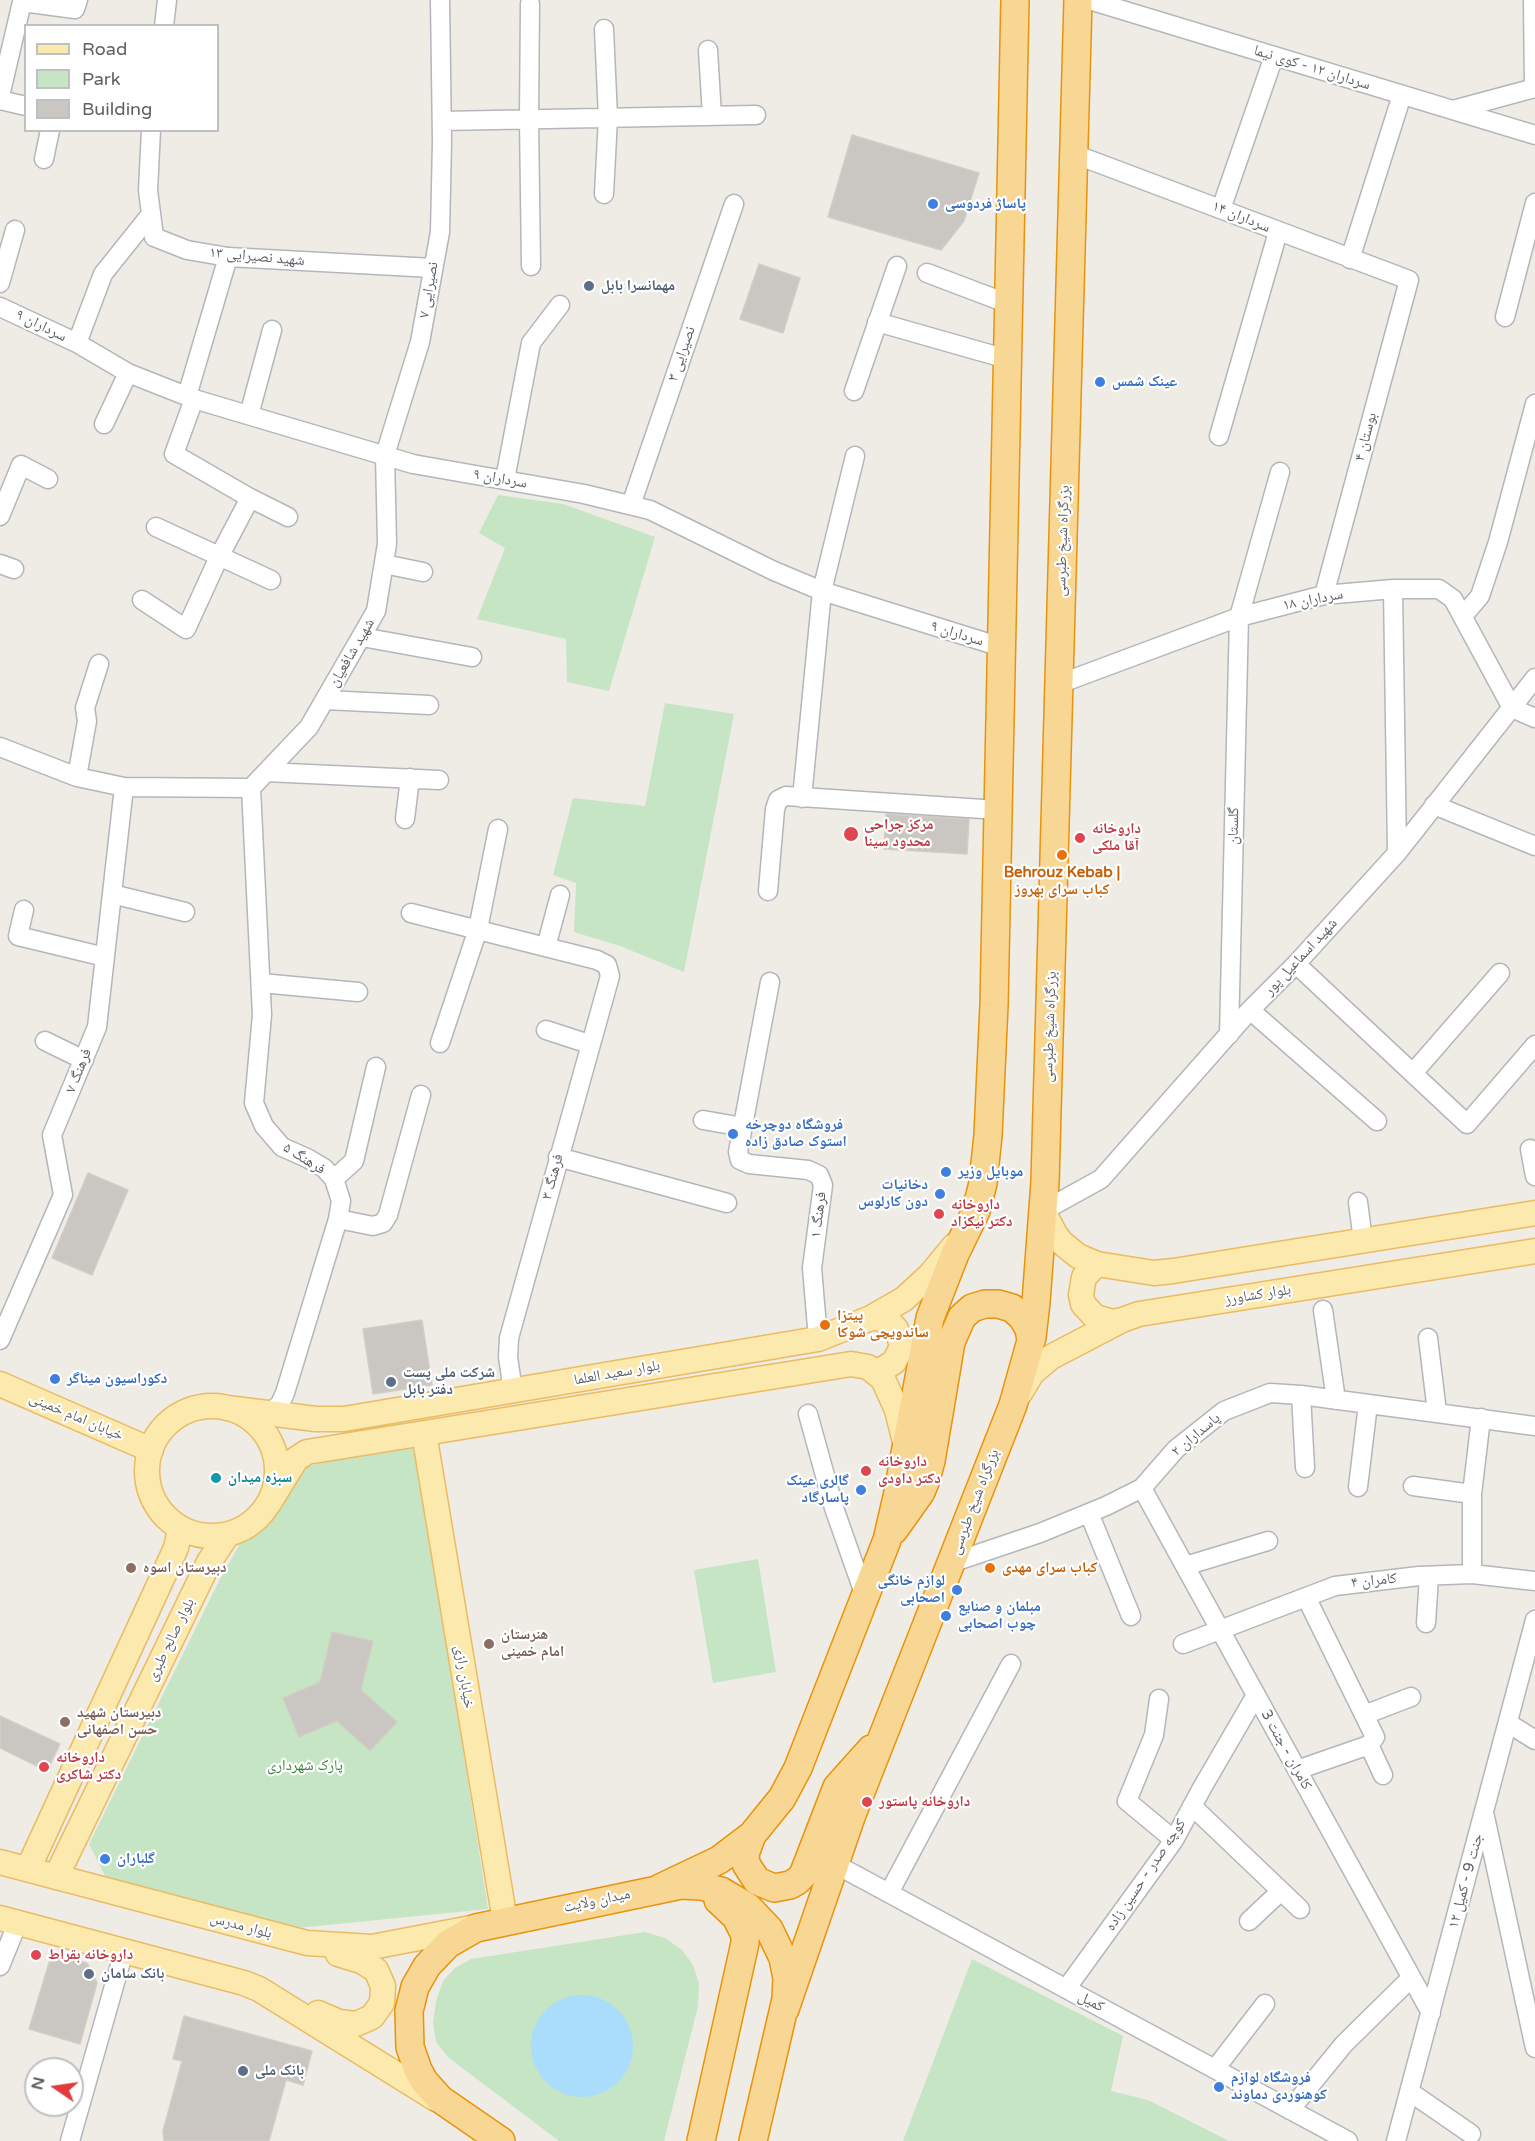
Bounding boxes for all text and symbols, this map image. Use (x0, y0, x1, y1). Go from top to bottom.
legend (24, 24, 219, 132)
text: Road (82, 38, 127, 60)
street label: سرداران ۱۲ - کوی نیما (1251, 42, 1373, 94)
text: Park (82, 68, 120, 90)
text: Building (82, 98, 152, 120)
place label: پاساژ فردوسی (945, 195, 1026, 213)
marker: پاساژ فردوسی (926, 197, 940, 211)
street label: سرداران ۱۴ (1209, 197, 1273, 237)
street label: شهید نصیرایی ۱۳ (209, 244, 305, 270)
street label: نصیرایی ۷ (415, 260, 443, 320)
place label: مهمانسرا بابل (601, 277, 675, 295)
marker: مهمانسرا بابل (582, 279, 596, 293)
street label: سرداران ۹ (13, 306, 69, 346)
street label: نصیرایی ۳ (664, 324, 700, 384)
place label: عینک شمس (1112, 373, 1177, 391)
marker: عینک شمس (1093, 375, 1107, 389)
street label: بوستان ۴ (1351, 411, 1381, 463)
street label: سرداران ۹ (472, 465, 528, 493)
street label: بزرگراه شیخ طبرسی (1052, 485, 1074, 597)
street label: سرداران ۱۸ (1281, 585, 1345, 615)
street label: شهید شافعیان (325, 616, 379, 690)
street label: سرداران ۹ (928, 617, 986, 651)
street label: گلستان (1225, 807, 1243, 845)
place label: مرکز جراحی محدود سینا (864, 816, 933, 851)
place label: داروخانه آقا ملکی (1092, 820, 1141, 855)
marker: مرکز جراحی محدود سینا (842, 825, 860, 843)
marker: داروخانه آقا ملکی (1073, 831, 1087, 845)
marker: Behrouz Kebab | کباب سرای بهروز (1055, 848, 1069, 862)
place label: Behrouz Kebab | کباب سرای بهروز (1004, 864, 1120, 899)
street label: شهید اسماعیل پور (1261, 915, 1341, 999)
street label: بزرگراه شیخ طبرسی (1039, 971, 1061, 1083)
street label: فرهنگ ۷ (62, 1046, 96, 1096)
place label: فروشگاه دوچرخه استوک صادق زاده (745, 1116, 847, 1151)
marker: فروشگاه دوچرخه استوک صادق زاده (726, 1127, 740, 1141)
street label: فرهنگ ۵ (279, 1139, 329, 1179)
street label: فرهنگ ۳ (538, 1152, 568, 1202)
place label: موبایل وزیر (958, 1163, 1023, 1181)
marker: موبایل وزیر (939, 1165, 953, 1179)
place label: دخانیات دون کارلوس (858, 1176, 928, 1211)
marker: دخانیات دون کارلوس (933, 1187, 947, 1201)
street label: فرهنگ ۱ (807, 1191, 831, 1239)
place label: داروخانه دکتر نیکزاد (951, 1196, 1013, 1231)
marker: داروخانه دکتر نیکزاد (932, 1207, 946, 1221)
street label: بلوار کشاورز (1224, 1281, 1292, 1309)
place label: پیتزا ساندویچی شوکا (837, 1307, 929, 1342)
marker: پیتزا ساندویچی شوکا (818, 1318, 832, 1332)
street label: بلوار سعید العلما (573, 1357, 661, 1389)
place label: شرکت ملی پست دفتر بابل (403, 1364, 495, 1399)
place label: دکوراسیون میناگر (67, 1370, 167, 1388)
marker: دکوراسیون میناگر (48, 1372, 62, 1386)
marker: شرکت ملی پست دفتر بابل (384, 1375, 398, 1389)
street label: خیابان امام خمینی (26, 1389, 126, 1445)
street label: پاسداران ۲ (1168, 1409, 1224, 1461)
street label: بزرگراه شیخ طبرسی (947, 1447, 1003, 1557)
place label: داروخانه دکتر داودی (878, 1453, 941, 1488)
marker: داروخانه دکتر داودی (859, 1464, 873, 1478)
place label: سبزه میدان (228, 1469, 292, 1487)
marker: سبزه میدان (209, 1471, 223, 1485)
place label: گالری عینک پاسارگاد (786, 1472, 849, 1507)
marker: گالری عینک پاسارگاد (854, 1483, 868, 1497)
place label: دبیرستان اسوه (143, 1559, 227, 1577)
place label: کباب سرای مهدی (1002, 1559, 1097, 1577)
marker: دبیرستان اسوه (124, 1561, 138, 1575)
marker: کباب سرای مهدی (983, 1561, 997, 1575)
street label: کامران ۴ (1350, 1570, 1398, 1592)
place label: لوازم خانگی اصحابی (878, 1572, 945, 1607)
marker: لوازم خانگی اصحابی (950, 1583, 964, 1597)
street label: بلوار صالح طبری (143, 1595, 199, 1685)
place label: مبلمان و صنایع چوب اصحابی (958, 1598, 1041, 1633)
marker: مبلمان و صنایع چوب اصحابی (939, 1609, 953, 1623)
place label: هنرستان امام خمینی (501, 1626, 564, 1661)
marker: هنرستان امام خمینی (482, 1637, 496, 1651)
street label: خیابان رازی (450, 1644, 478, 1710)
place label: دبیرستان شهید حسن اصفهانی (77, 1704, 161, 1739)
street label: کامران - جنت 3 (1257, 1707, 1315, 1793)
marker: دبیرستان شهید حسن اصفهانی (58, 1715, 72, 1729)
place label: داروخانه دکتر شاکری (56, 1749, 121, 1784)
park label: پارک شهرداری (267, 1757, 343, 1775)
marker: داروخانه دکتر شاکری (37, 1760, 51, 1774)
place label: داروخانه پاستور (879, 1793, 970, 1811)
marker: داروخانه پاستور (860, 1795, 874, 1809)
street label: کوچه صدر - حسین زاده (1102, 1816, 1190, 1934)
street label: جنت 9 - کمیل ۱۲ (1445, 1832, 1487, 1930)
place label: گلباران (117, 1850, 155, 1868)
marker: گلباران (98, 1852, 112, 1866)
street label: میدان ولایت (562, 1885, 632, 1917)
street label: بلوار مدرس (208, 1909, 274, 1943)
place label: داروخانه بقراط (48, 1946, 133, 1964)
marker: داروخانه بقراط (29, 1948, 43, 1962)
place label: بانک سامان (101, 1965, 164, 1983)
marker: بانک سامان (82, 1967, 96, 1981)
street label: کمیل (1075, 1988, 1107, 2016)
north arrow (24, 2057, 84, 2117)
place label: بانک ملی (255, 2062, 304, 2080)
marker: بانک ملی (236, 2064, 250, 2078)
place label: فروشگاه لوازم کوهنوردی دماوند (1231, 2069, 1327, 2104)
text: N (27, 2075, 50, 2092)
marker: فروشگاه لوازم کوهنوردی دماوند (1212, 2080, 1226, 2094)

